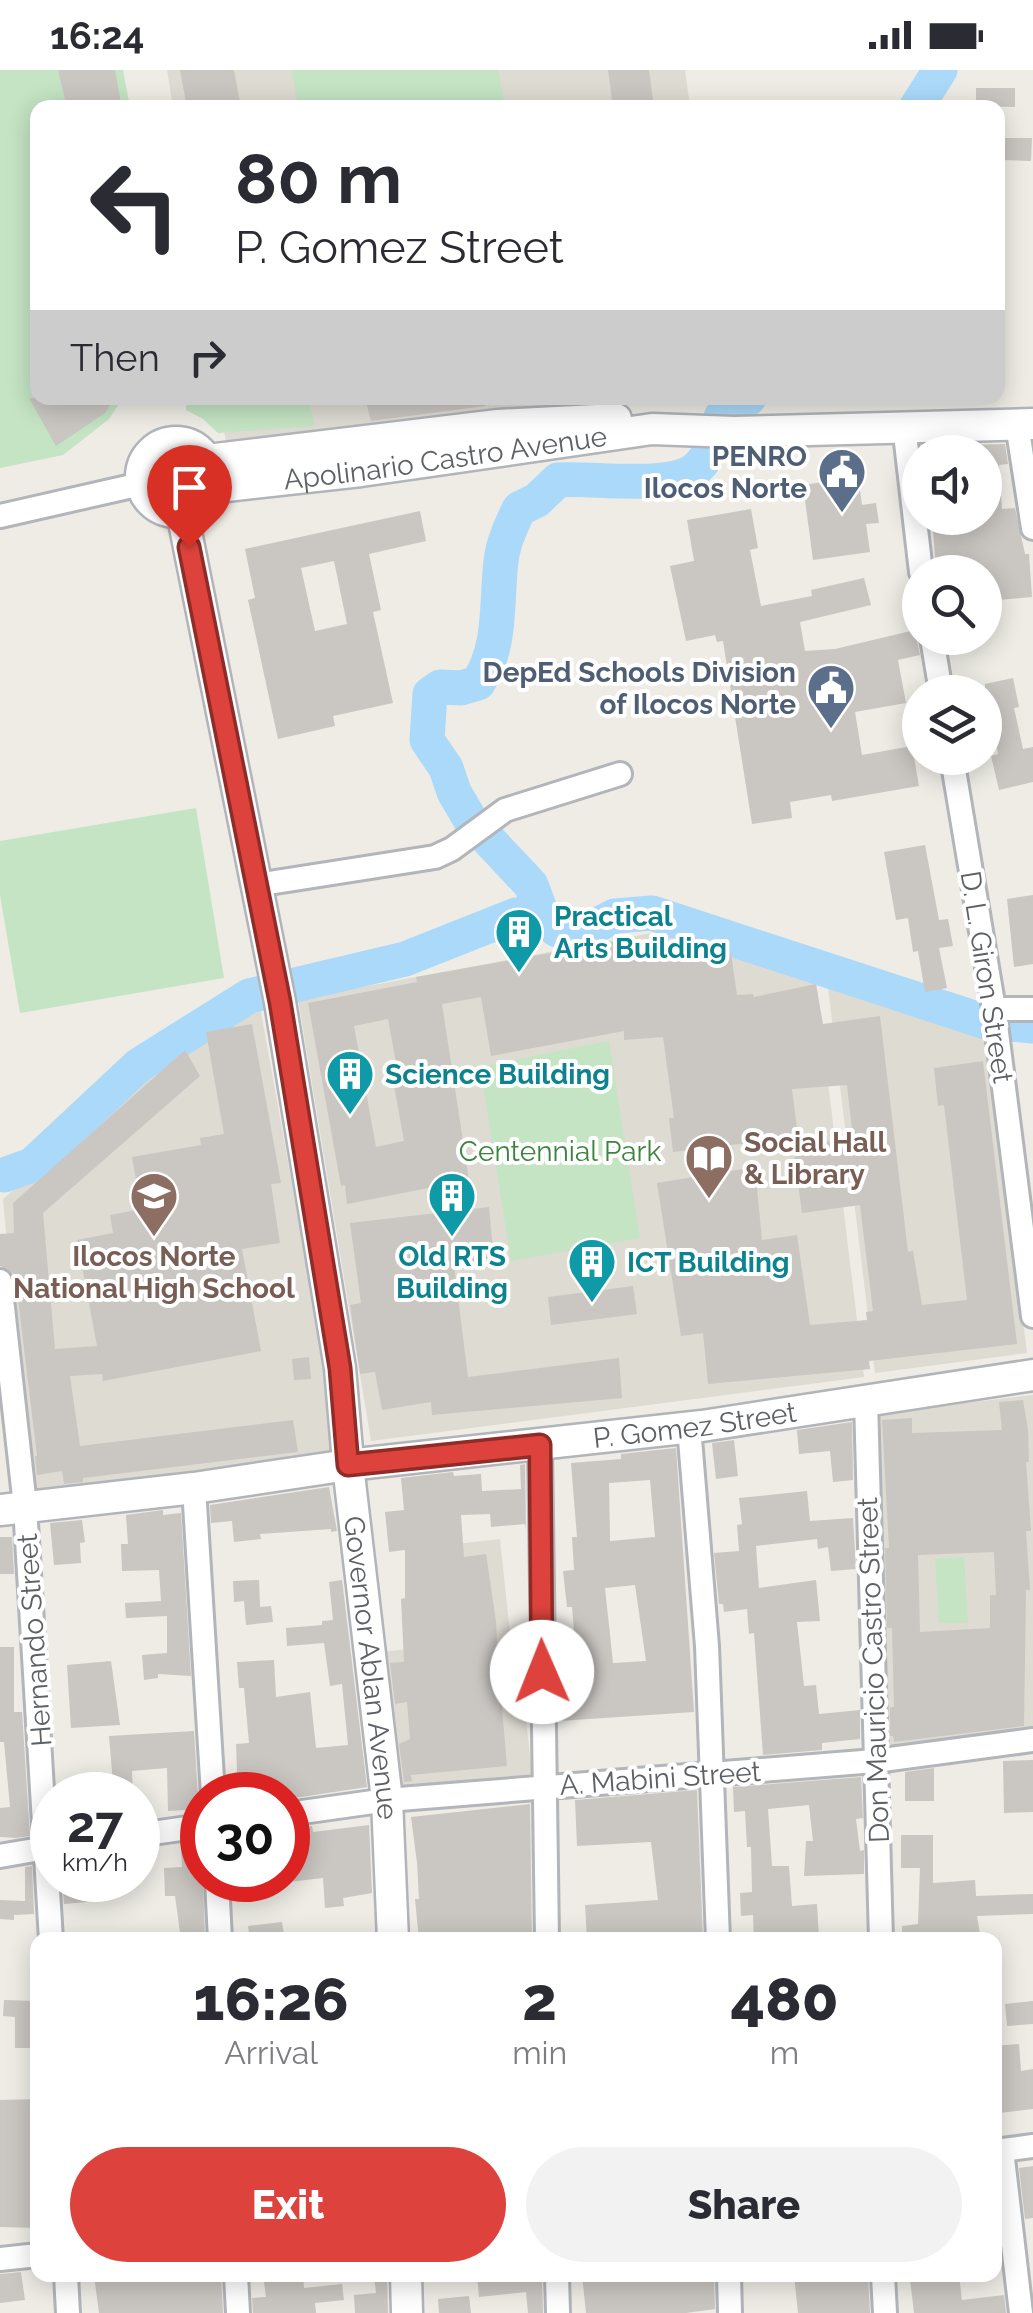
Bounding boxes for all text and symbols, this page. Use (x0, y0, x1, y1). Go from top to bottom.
text: 16:24 (50, 13, 144, 58)
text: 80 m (235, 137, 402, 219)
icon: left (70, 140, 200, 270)
text: P. Gomez Street (235, 221, 564, 274)
icon: right (180, 330, 235, 385)
text: Then (70, 335, 160, 380)
street label: Apolinario Castro Avenue (282, 420, 609, 497)
map controls (902, 435, 1002, 775)
button: sound (902, 435, 1002, 535)
place label: PENRO Ilocos Norte (644, 440, 807, 505)
pin (147, 445, 232, 548)
public building icon: PENRO Ilocos Norte (816, 446, 868, 514)
icon: arrive (162, 460, 217, 515)
button: search (902, 555, 1002, 655)
place label: DepEd Schools Division of Ilocos Norte (483, 656, 796, 721)
public building icon: DepEd Schools Division of Ilocos Norte (805, 662, 857, 730)
button: layers (902, 675, 1002, 775)
street label: D. L. Giron Street (953, 869, 1020, 1086)
place label: Practical Arts Building (554, 900, 727, 965)
building icon: Practical Arts Building (493, 906, 545, 974)
building icon: Science Building (324, 1048, 376, 1116)
place label: Science Building (385, 1058, 610, 1091)
place label: Social Hall & Library (744, 1126, 887, 1191)
library icon: Social Hall & Library (683, 1132, 735, 1200)
park label: Centennial Park (459, 1135, 661, 1168)
school or university icon: Ilocos Norte National High School (128, 1170, 180, 1238)
building icon: Old RTS Building (426, 1170, 478, 1238)
building icon: ICT Building (566, 1236, 618, 1304)
place label: Ilocos Norte National High School (13, 1240, 295, 1305)
place label: Old RTS Building (396, 1240, 508, 1305)
place label: ICT Building (627, 1246, 790, 1279)
street label: P. Gomez Street (591, 1396, 799, 1455)
street label: Don Mauricio Castro Street (851, 1496, 896, 1843)
street label: Governor Ablan Avenue (337, 1514, 404, 1820)
street label: Hernando Street (11, 1532, 58, 1748)
position arrow (490, 1620, 594, 1724)
street label: A. Mabini Street (558, 1755, 762, 1802)
speed limit sign: 30 (180, 1772, 310, 1902)
text: 27 (67, 1795, 123, 1854)
text: km/h (62, 1847, 128, 1877)
text: 16:26 (193, 1964, 349, 2034)
text: 2 (522, 1964, 557, 2034)
text: 480 (731, 1964, 839, 2034)
text: Arrival (224, 2034, 318, 2071)
text: min (512, 2034, 567, 2071)
text: m (770, 2034, 799, 2071)
button: Exit (70, 2147, 506, 2262)
button: Share (526, 2147, 962, 2262)

